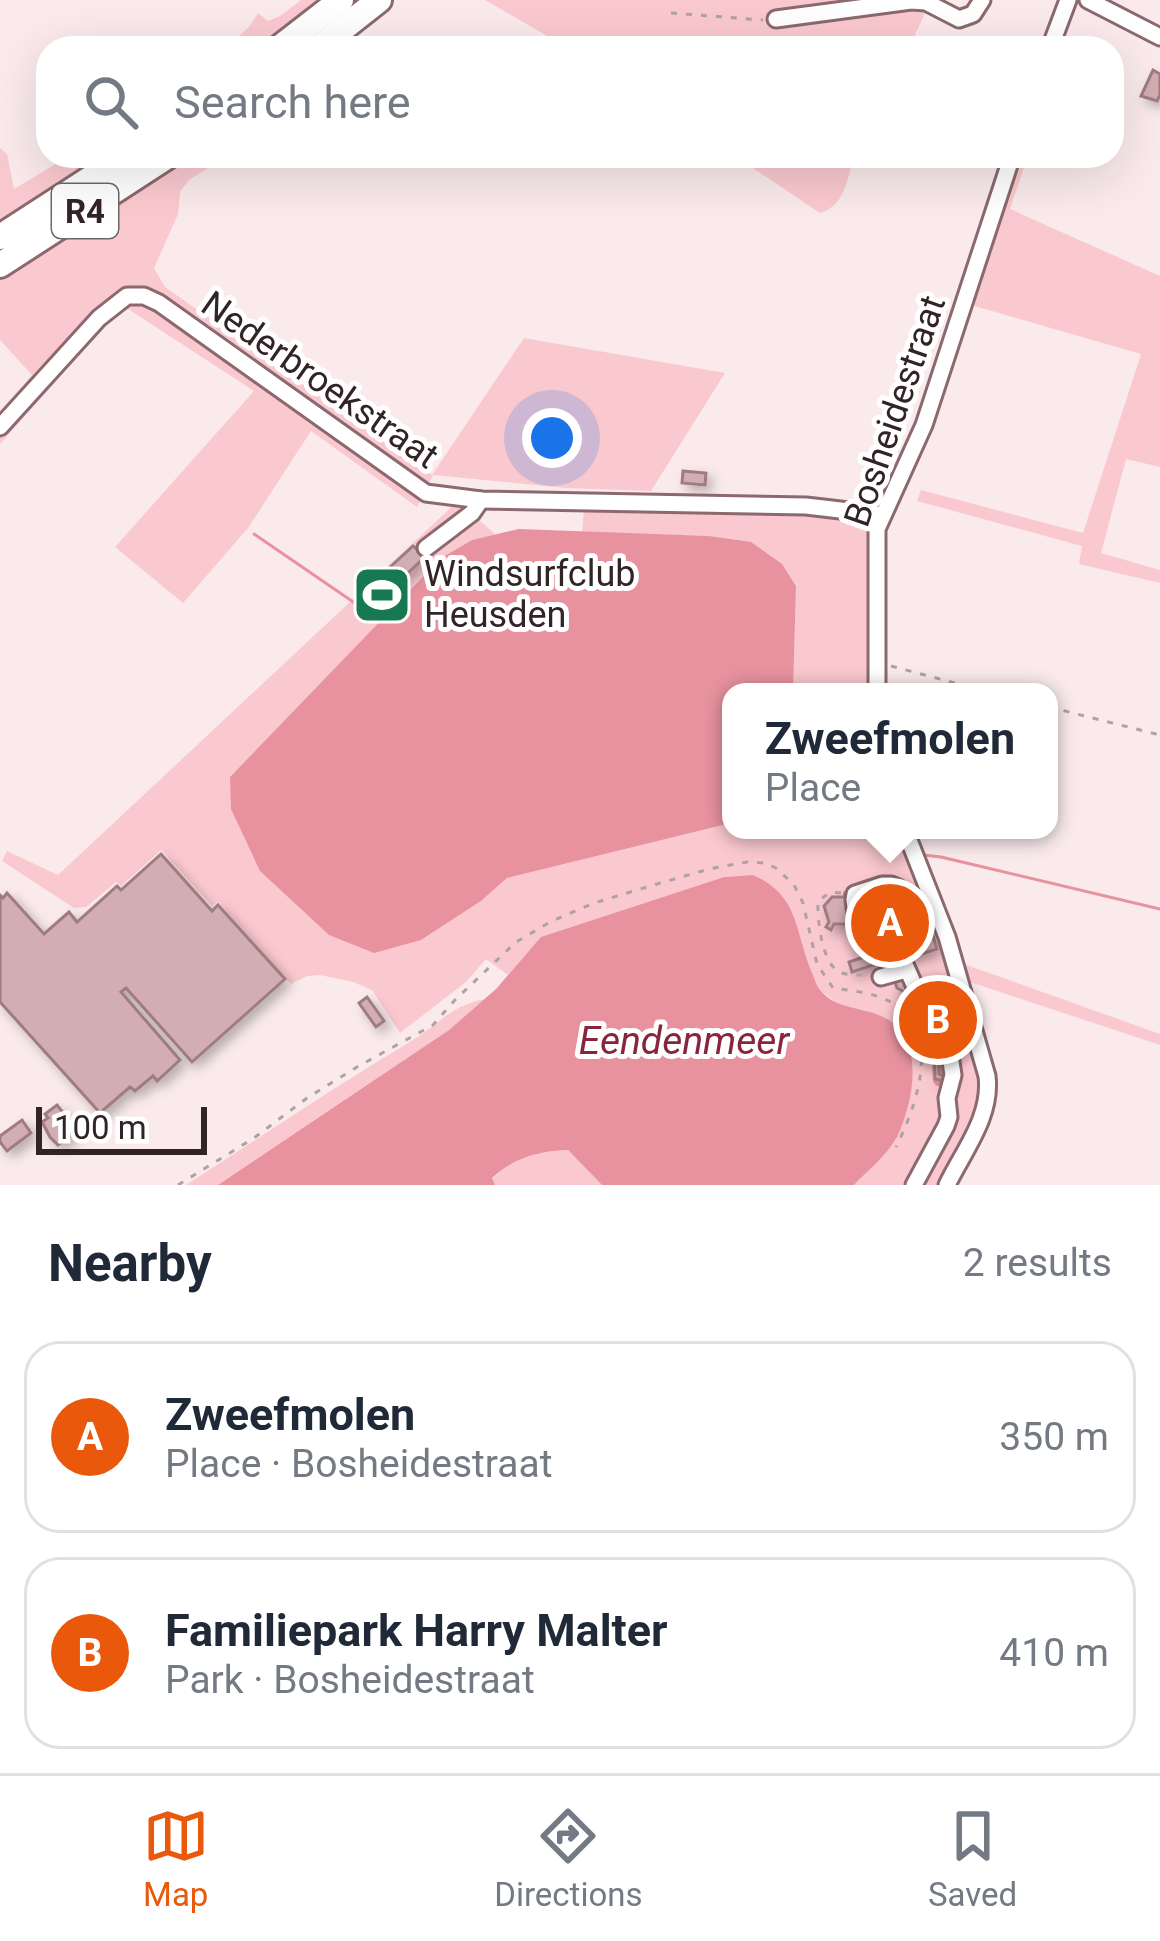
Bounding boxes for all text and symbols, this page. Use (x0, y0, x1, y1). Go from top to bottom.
search box (36, 36, 1124, 168)
icon: search (78, 69, 144, 135)
text: Search here (174, 76, 411, 129)
road number: R4 (52, 184, 118, 238)
street label: Nederbroekstraat (194, 283, 446, 477)
street label: Bosheidestraat (836, 290, 954, 532)
your location (522, 408, 582, 468)
place label: Windsurfclub Heusden (424, 553, 636, 636)
sports icon: Windsurfclub Heusden (351, 564, 413, 626)
popup (722, 683, 1058, 839)
text: Zweefmolen (765, 712, 1015, 765)
text: Place (765, 765, 861, 811)
pin: A (851, 878, 929, 968)
pin: B (899, 975, 977, 1065)
water label: Eendenmeer (579, 1018, 790, 1064)
scale bar (36, 1101, 207, 1154)
text: 100 m (54, 1108, 147, 1147)
text: Nearby (48, 1234, 212, 1293)
text: 2 results (963, 1240, 1112, 1286)
text: Zweefmolen (165, 1388, 415, 1441)
text: A (77, 1414, 103, 1460)
text: 350 m (999, 1414, 1109, 1460)
text: Place · Bosheidestraat (165, 1441, 552, 1487)
text: Familiepark Harry Malter (165, 1604, 668, 1657)
text: B (78, 1630, 102, 1676)
text: 410 m (999, 1630, 1109, 1676)
text: Park · Bosheidestraat (165, 1657, 535, 1703)
tab: Map (143, 1803, 209, 1914)
tab: Directions (494, 1803, 643, 1914)
tab: Saved (928, 1803, 1017, 1914)

